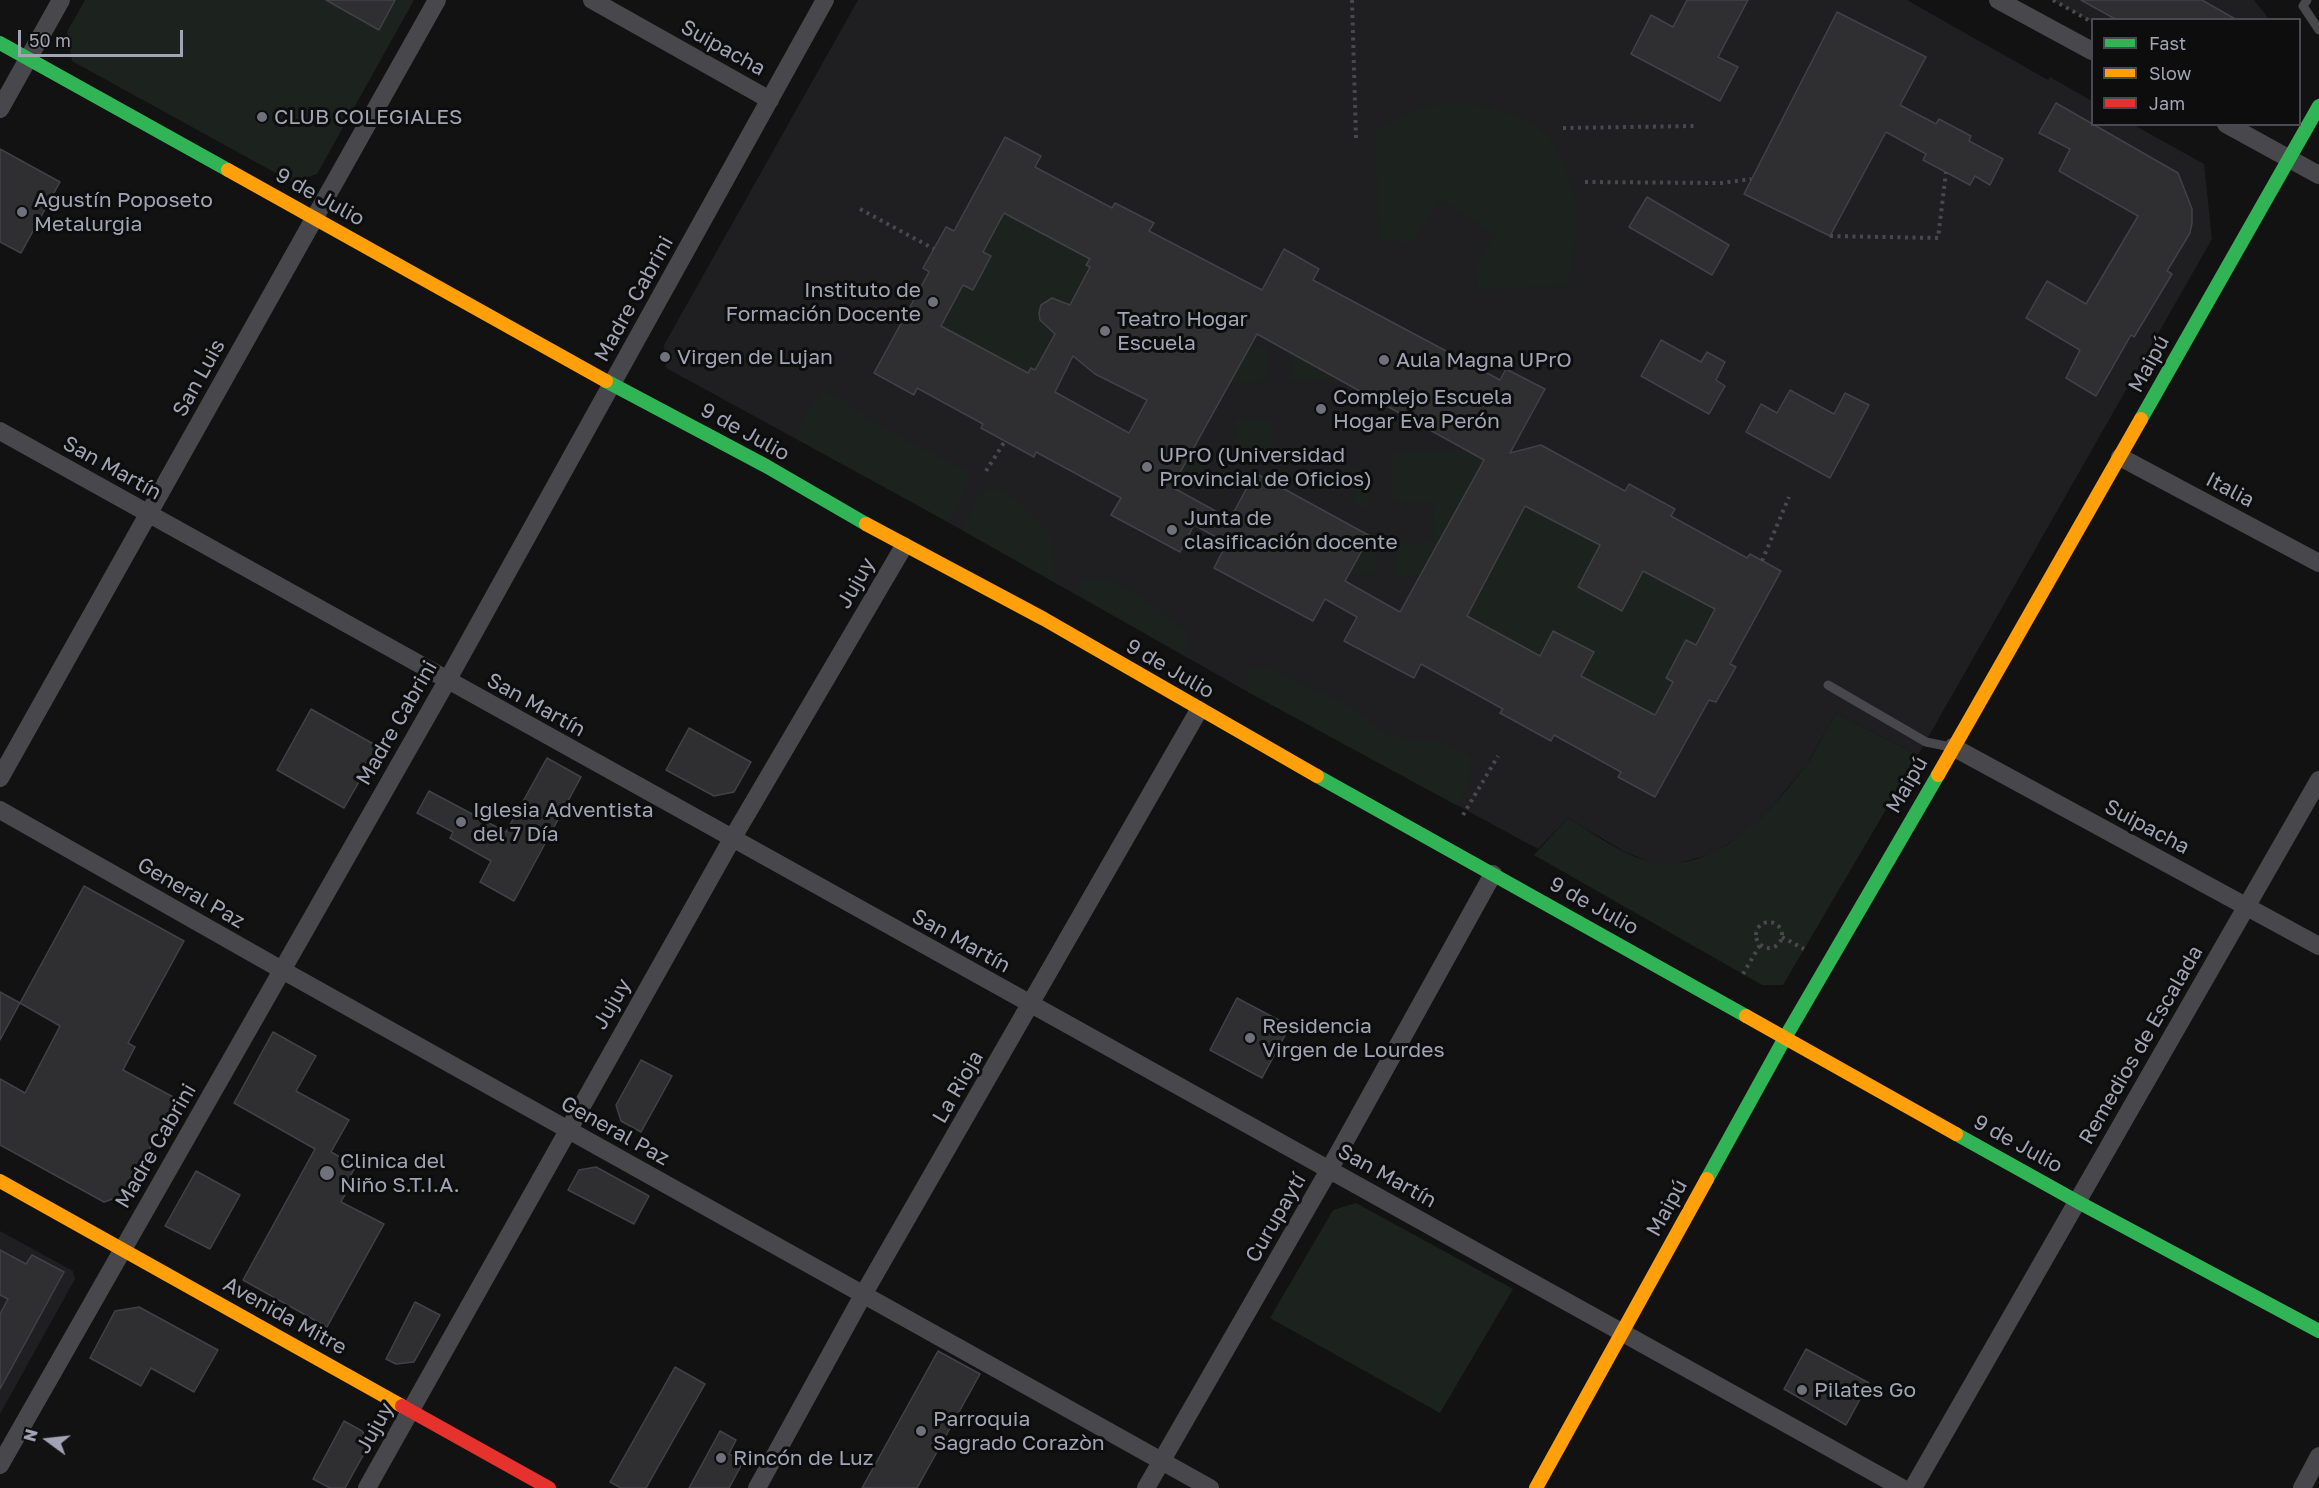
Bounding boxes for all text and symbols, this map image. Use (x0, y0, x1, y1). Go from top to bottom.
street label: Suipacha (676, 14, 770, 82)
scale bar (21, 18, 186, 56)
legend (2091, 18, 2301, 126)
text: 50 m (29, 29, 71, 51)
text: Fast (2149, 32, 2186, 54)
text: Slow (2149, 62, 2191, 84)
text: Jam (2149, 92, 2185, 114)
place label: CLUB COLEGIALES (274, 104, 462, 130)
marker: CLUB COLEGIALES (255, 110, 269, 124)
street label: 9 de Julio (271, 162, 369, 232)
place label: Agustín Poposeto Metalurgia (34, 187, 213, 237)
marker: Agustín Poposeto Metalurgia (15, 205, 29, 219)
street label: Madre Cabrini (589, 232, 679, 366)
place label: Instituto de Formación Docente (725, 277, 921, 327)
marker: Instituto de Formación Docente (926, 295, 940, 309)
place label: Teatro Hogar Escuela (1117, 306, 1248, 356)
marker: Teatro Hogar Escuela (1098, 324, 1112, 338)
street label: Maipú (2123, 331, 2175, 397)
street label: San Luis (168, 335, 230, 421)
place label: Virgen de Lujan (677, 344, 833, 370)
place label: Aula Magna UPrO (1396, 347, 1572, 373)
marker: Virgen de Lujan (658, 350, 672, 364)
marker: Aula Magna UPrO (1377, 353, 1391, 367)
place label: Complejo Escuela Hogar Eva Perón (1333, 384, 1512, 434)
street label: 9 de Julio (696, 397, 794, 467)
marker: Complejo Escuela Hogar Eva Perón (1314, 402, 1328, 416)
street label: San Martín (58, 431, 166, 505)
place label: UPrO (Universidad Provincial de Oficios) (1159, 442, 1372, 492)
marker: UPrO (Universidad Provincial de Oficios) (1140, 460, 1154, 474)
street label: Italia (2202, 467, 2258, 513)
place label: Junta de clasificación docente (1184, 505, 1398, 555)
marker: Junta de clasificación docente (1165, 523, 1179, 537)
street label: Jujuy (831, 553, 881, 613)
street label: 9 de Julio (1121, 634, 1219, 704)
street label: Madre Cabrini (351, 656, 443, 790)
street label: San Martín (482, 668, 590, 742)
street label: Maipú (1881, 752, 1933, 818)
street label: Suipacha (2100, 794, 2194, 860)
place label: Iglesia Adventista del 7 Día (473, 797, 653, 847)
marker: Iglesia Adventista del 7 Día (454, 815, 468, 829)
street label: General Paz (133, 852, 249, 934)
street label: 9 de Julio (1545, 871, 1643, 941)
street label: San Martín (907, 904, 1015, 978)
street label: Remedios de Escalada (2074, 941, 2208, 1149)
street label: Jujuy (587, 974, 637, 1034)
place label: Residencia Virgen de Lourdes (1262, 1013, 1445, 1063)
marker: Residencia Virgen de Lourdes (1243, 1031, 1257, 1045)
street label: La Rioja (927, 1046, 989, 1128)
street label: Madre Cabrini (110, 1079, 202, 1213)
street label: General Paz (556, 1091, 674, 1171)
street label: 9 de Julio (1969, 1109, 2067, 1179)
street label: San Martín (1333, 1139, 1441, 1213)
place label: Clinica del Niño S.T.I.A. (340, 1148, 460, 1198)
marker: Clinica del Niño S.T.I.A. (318, 1164, 336, 1182)
street label: Curupaytí (1240, 1169, 1312, 1267)
street label: Maipú (1641, 1175, 1693, 1241)
street label: Avenida Mitre (219, 1272, 351, 1360)
place label: Pilates Go (1814, 1377, 1916, 1403)
marker: Pilates Go (1795, 1383, 1809, 1397)
street label: Jujuy (351, 1398, 399, 1458)
place label: Parroquia Sagrado Corazòn (933, 1406, 1105, 1456)
north arrow (18, 1410, 78, 1470)
marker: Parroquia Sagrado Corazòn (914, 1424, 928, 1438)
text: N (19, 1427, 42, 1444)
place label: Rincón de Luz (733, 1445, 873, 1471)
marker: Rincón de Luz (714, 1451, 728, 1465)

